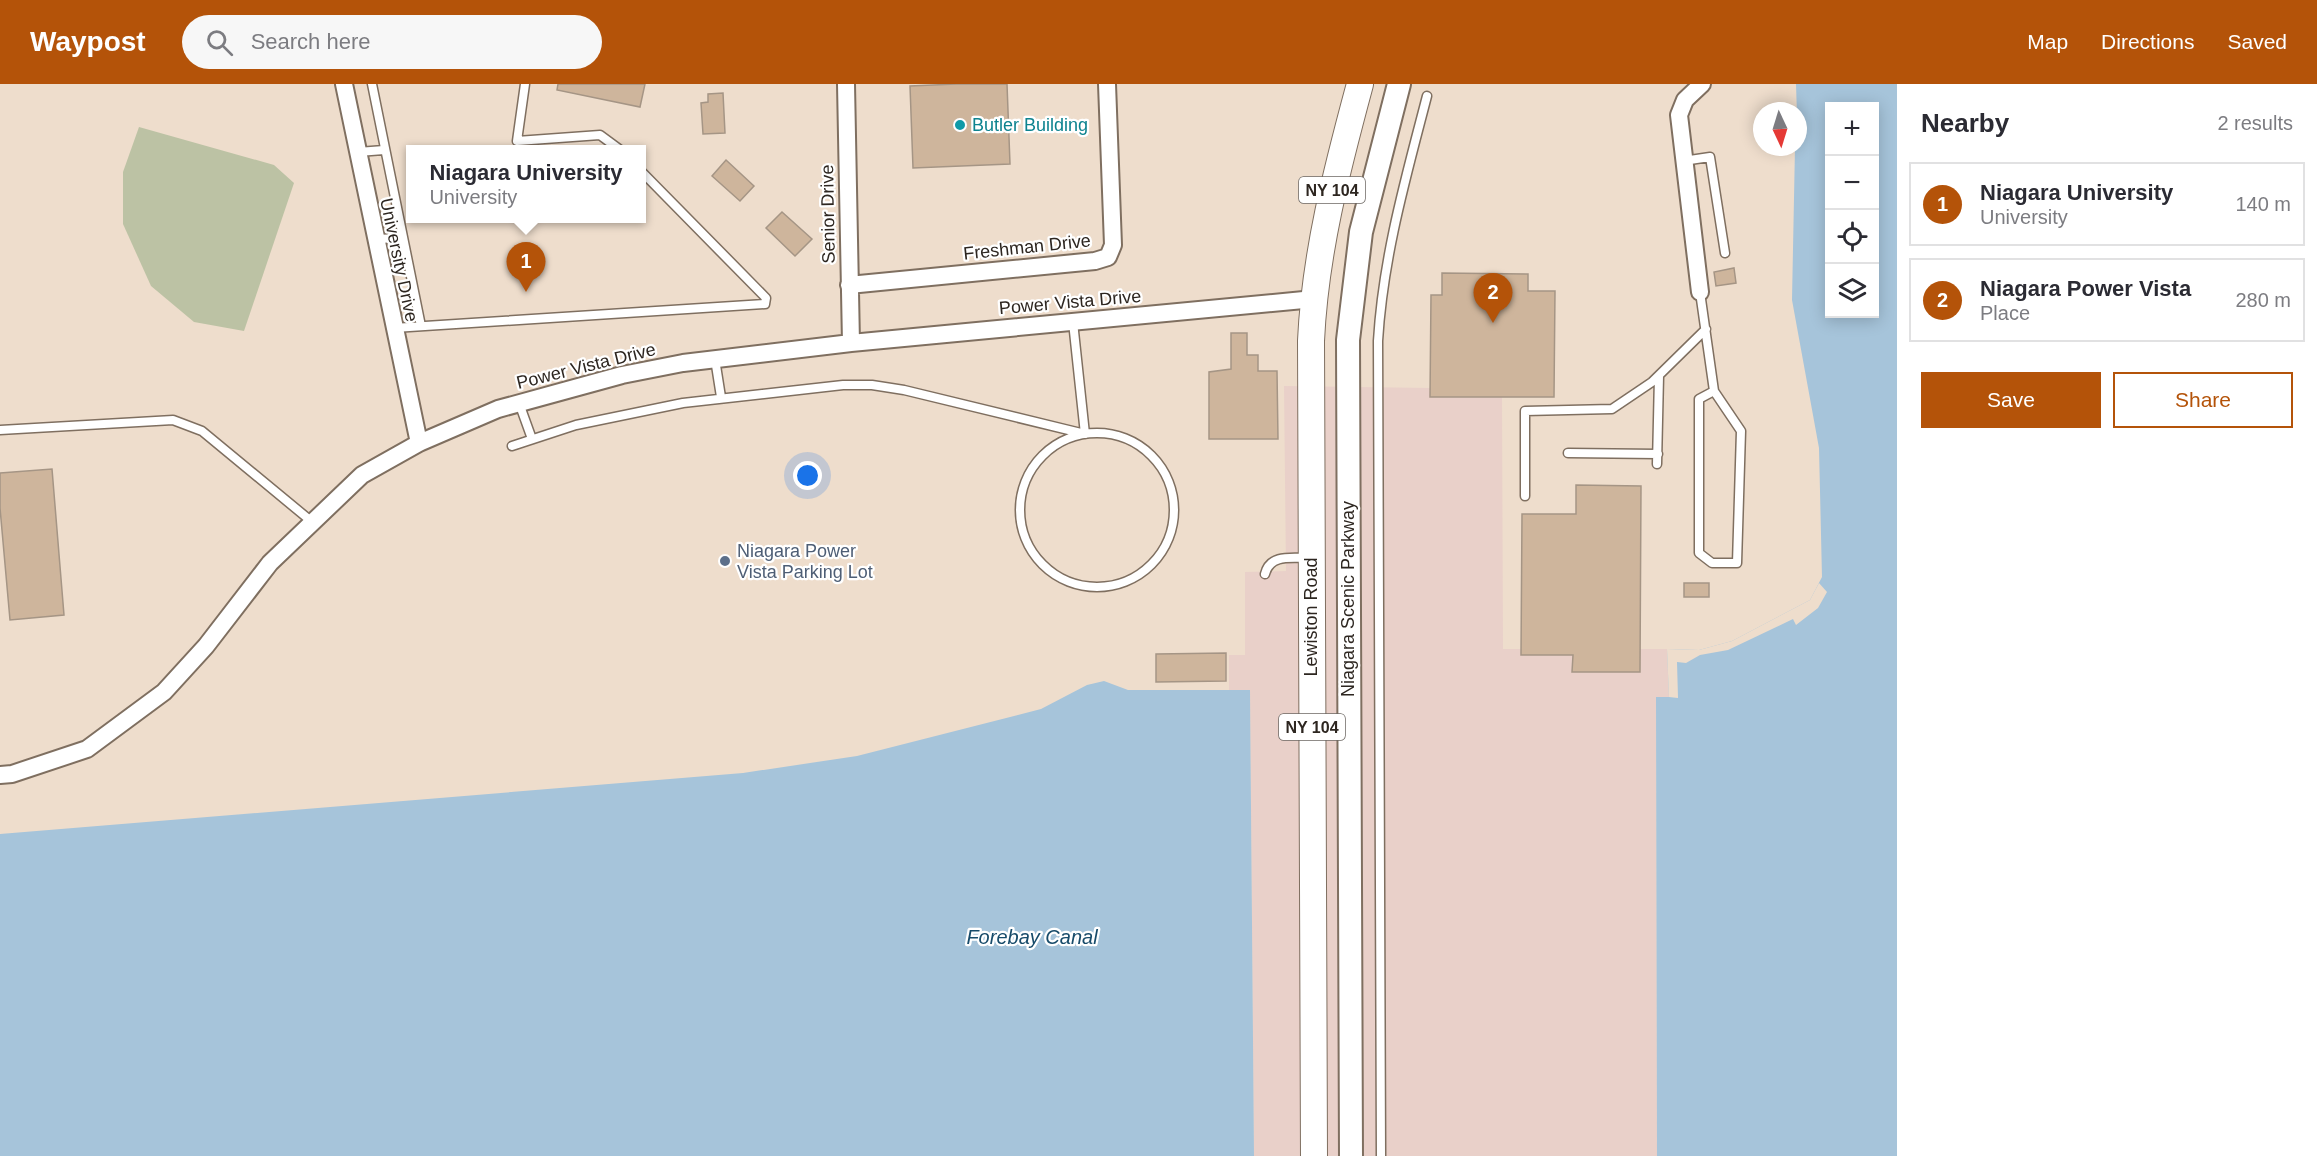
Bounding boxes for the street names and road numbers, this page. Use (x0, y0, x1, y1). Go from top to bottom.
street label: Senior Drive (817, 164, 839, 264)
road number: NY 104 (1299, 177, 1365, 203)
street label: University Drive (376, 196, 422, 324)
street label: Freshman Drive (962, 230, 1092, 264)
street label: Power Vista Drive (998, 286, 1142, 318)
street label: Power Vista Drive (514, 339, 658, 393)
street label: Niagara Scenic Parkway (1338, 501, 1358, 697)
street label: Lewiston Road (1301, 557, 1321, 677)
road number: NY 104 (1279, 714, 1345, 740)

